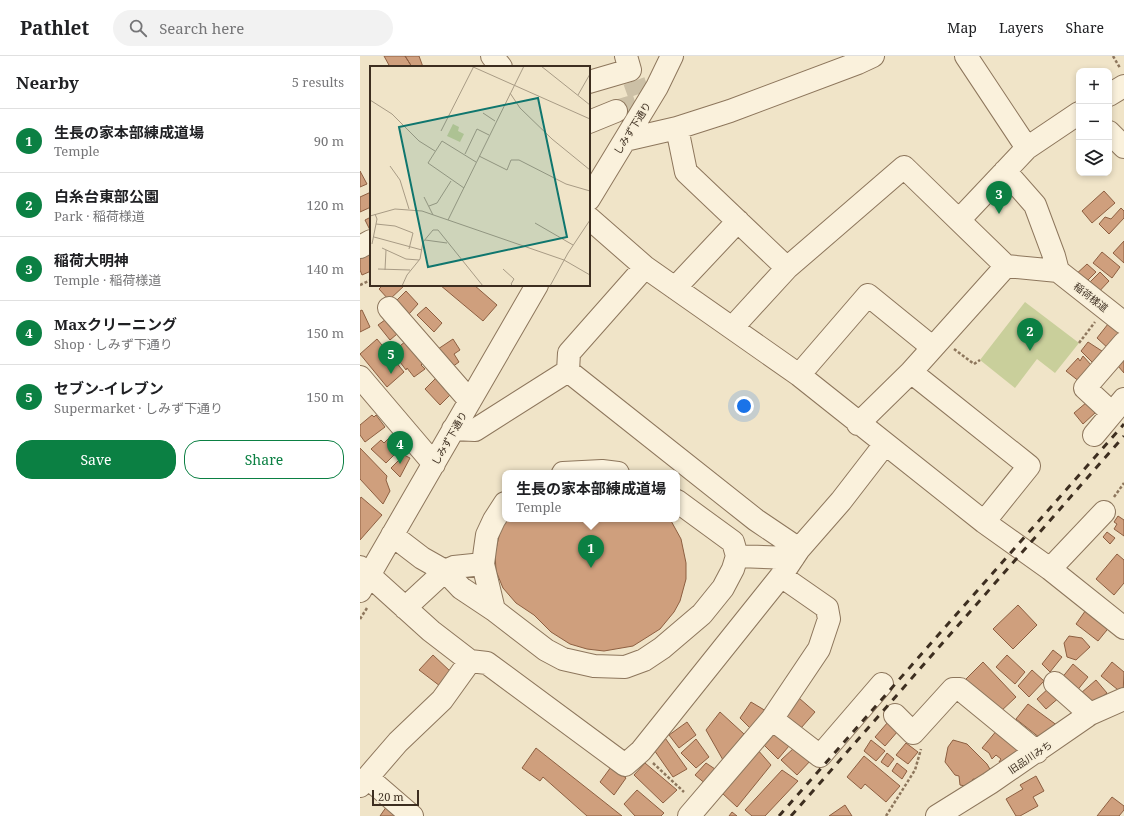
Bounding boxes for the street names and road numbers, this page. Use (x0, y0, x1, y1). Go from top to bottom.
street label: しみず下通り (610, 99, 654, 157)
street label: 稲荷様道 (1071, 279, 1111, 315)
street label: しみず下通り (428, 409, 470, 467)
street label: 旧品川みち (1005, 737, 1055, 777)

